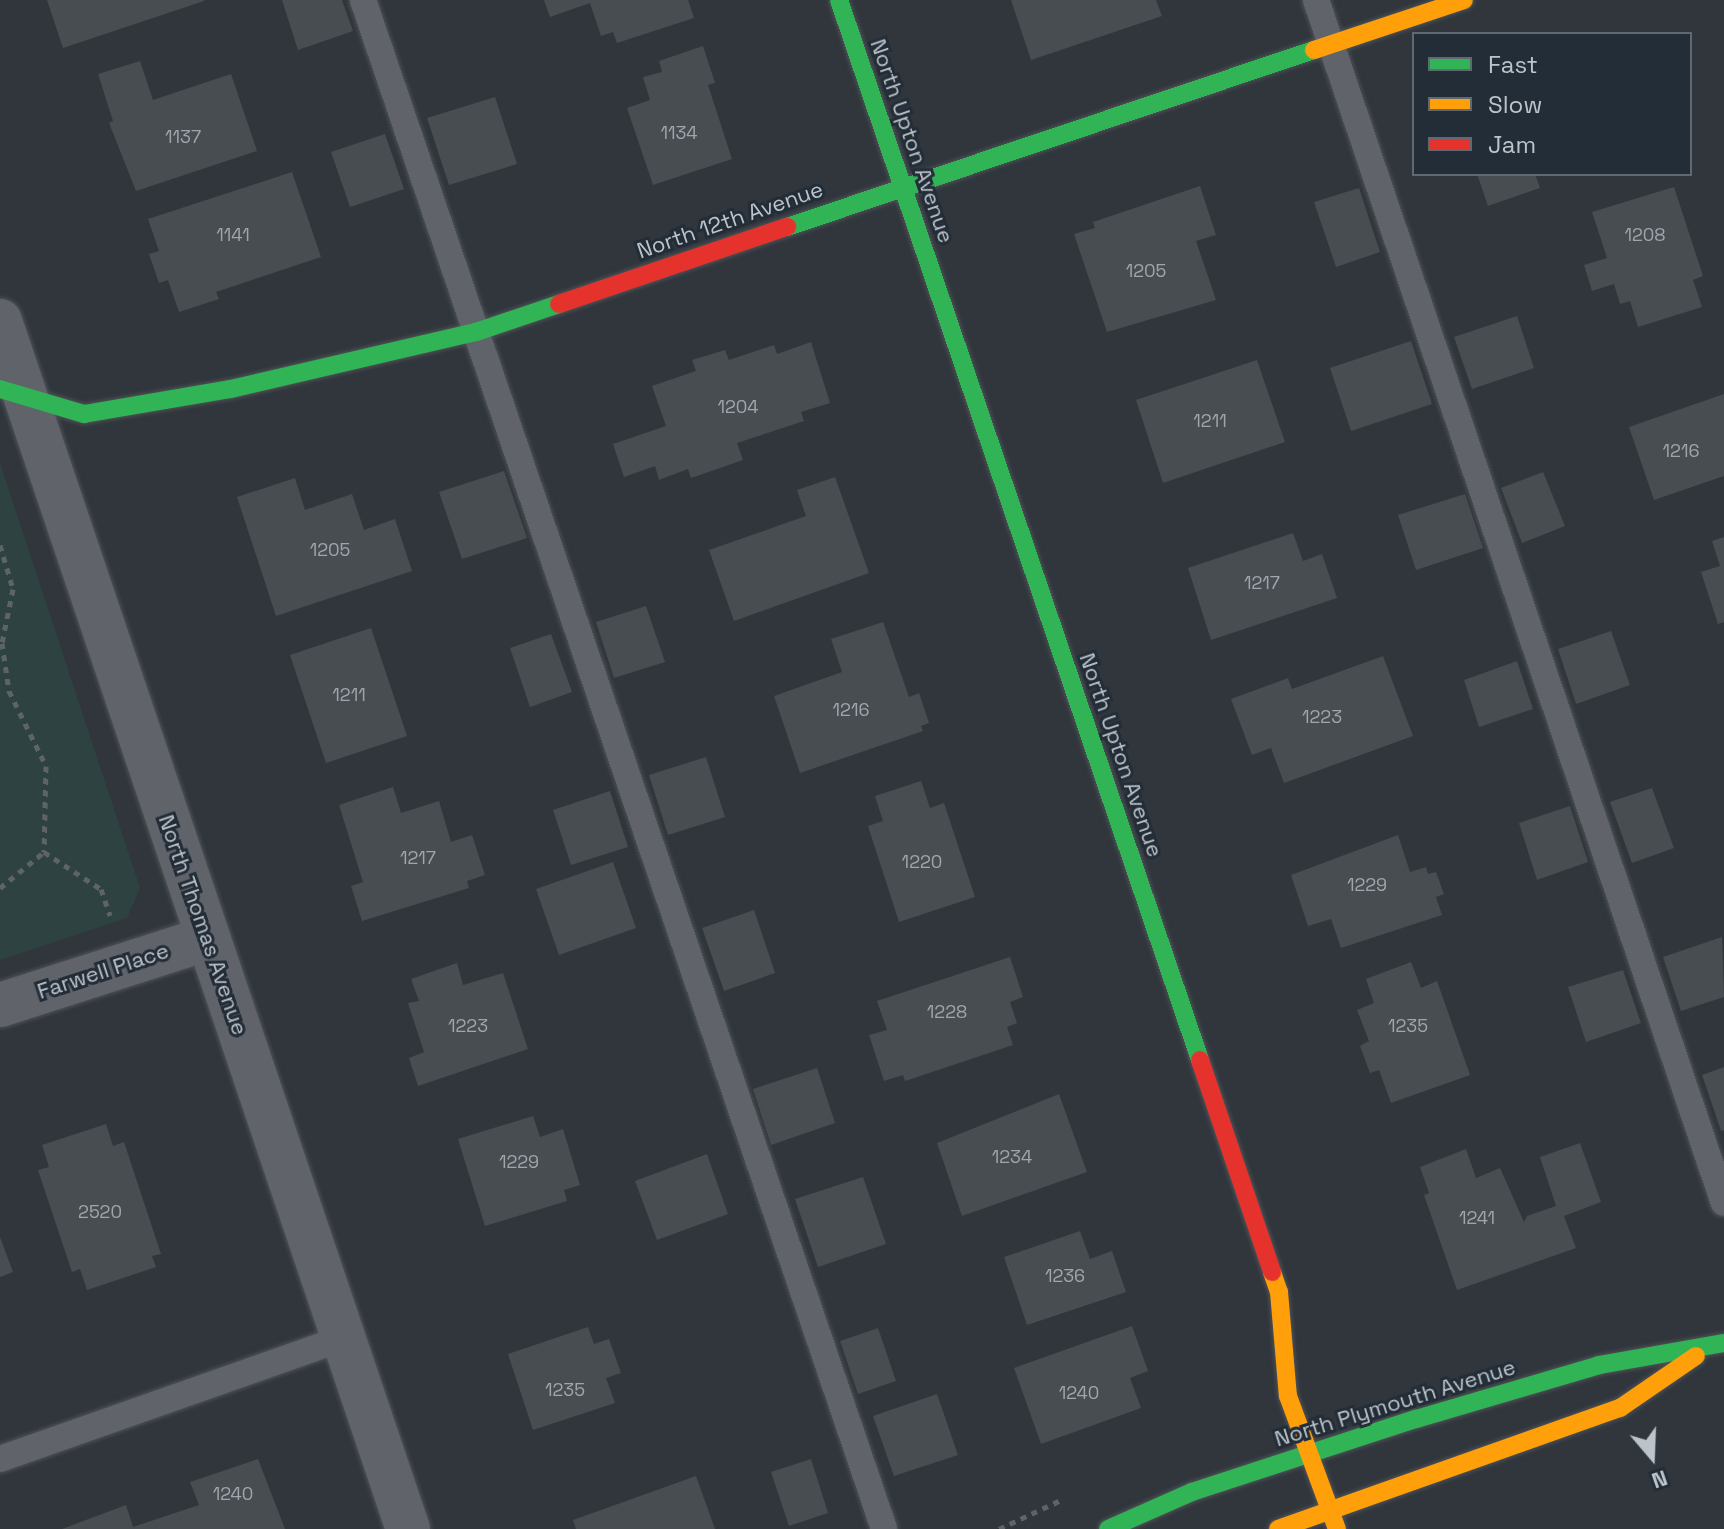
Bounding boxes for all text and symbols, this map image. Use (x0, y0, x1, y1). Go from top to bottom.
legend (1412, 32, 1692, 176)
street label: North Upton Avenue (865, 35, 959, 247)
text: Fast (1488, 49, 1538, 80)
text: Slow (1488, 89, 1542, 120)
house number: 1134 (660, 122, 698, 144)
house number: 1137 (165, 126, 201, 148)
text: Jam (1488, 129, 1536, 160)
street label: North 12th Avenue (633, 176, 827, 264)
house number: 1141 (216, 224, 250, 246)
house number: 1208 (1624, 224, 1666, 246)
house number: 1205 (1126, 260, 1166, 282)
house number: 1204 (717, 396, 759, 418)
house number: 1211 (1193, 410, 1227, 432)
house number: 1216 (1663, 440, 1699, 462)
house number: 1205 (310, 539, 350, 561)
house number: 1217 (1244, 572, 1280, 594)
street label: North Upton Avenue (1074, 649, 1168, 861)
house number: 1211 (332, 684, 366, 706)
house number: 1216 (833, 699, 869, 721)
house number: 1223 (1302, 706, 1342, 728)
street label: North Thomas Avenue (153, 811, 253, 1039)
house number: 1217 (400, 847, 436, 869)
house number: 1220 (902, 851, 942, 873)
house number: 1229 (1347, 874, 1387, 896)
street label: Farwell Place (34, 937, 172, 1005)
house number: 1228 (927, 1001, 967, 1023)
house number: 1223 (448, 1015, 488, 1037)
house number: 1235 (1388, 1015, 1428, 1037)
house number: 1234 (992, 1146, 1032, 1168)
house number: 1229 (499, 1151, 539, 1173)
house number: 2520 (78, 1201, 122, 1223)
house number: 1241 (1459, 1207, 1495, 1229)
house number: 1236 (1045, 1265, 1085, 1287)
street label: North Plymouth Avenue (1271, 1354, 1519, 1452)
house number: 1235 (545, 1379, 585, 1401)
house number: 1240 (1059, 1382, 1099, 1404)
north arrow (1612, 1417, 1692, 1497)
text: N (1648, 1464, 1671, 1495)
house number: 1240 (213, 1483, 253, 1505)

